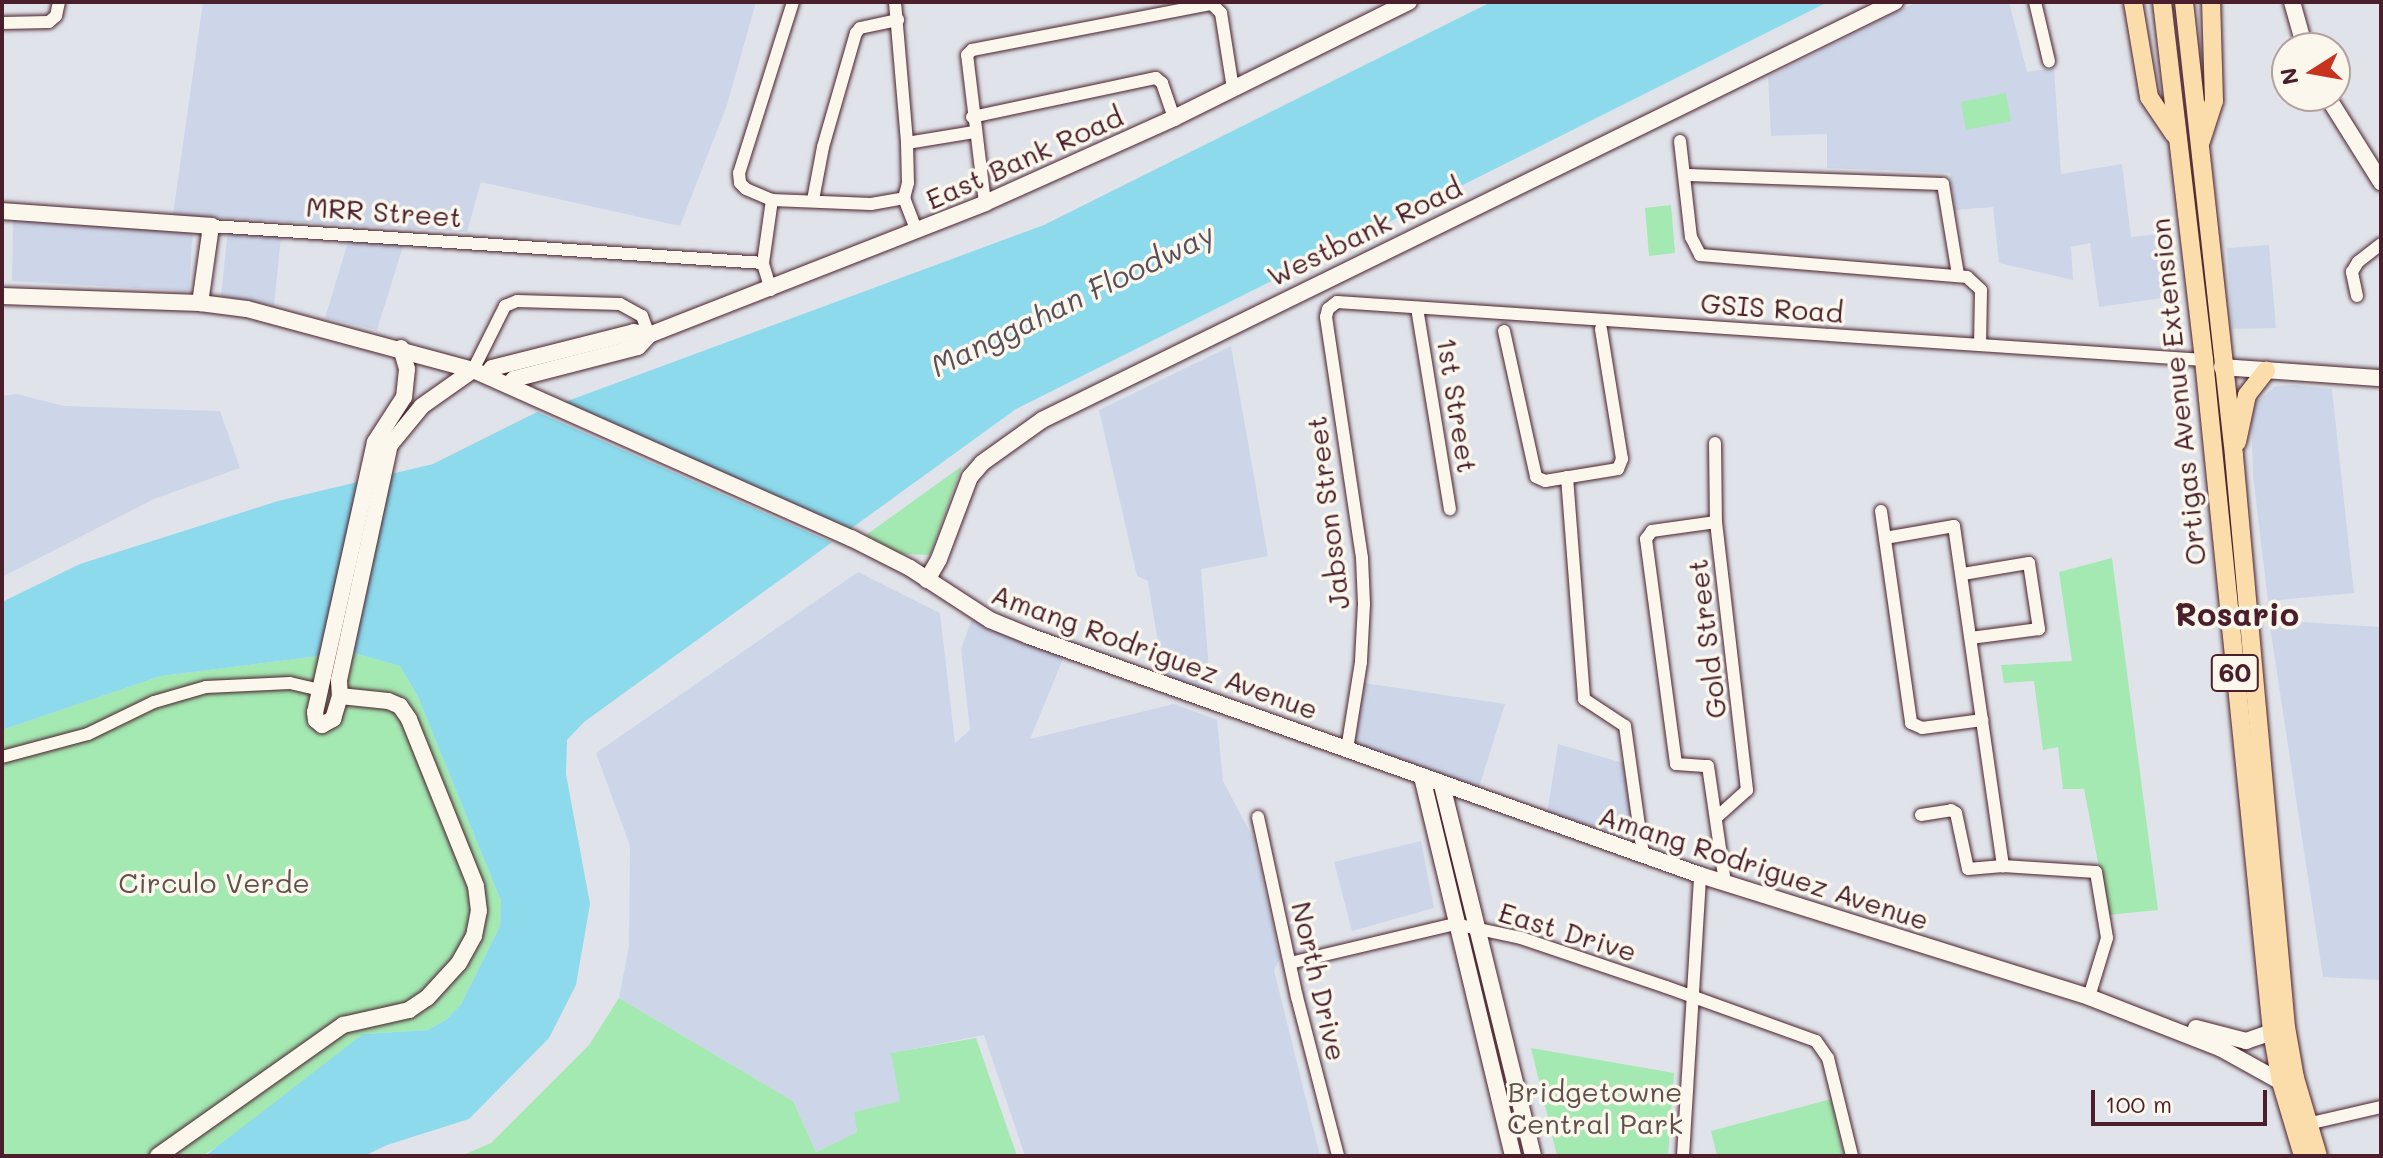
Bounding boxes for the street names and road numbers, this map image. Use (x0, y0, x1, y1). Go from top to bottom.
street label: East Bank Road (920, 98, 1128, 216)
street label: Westbank Road (1261, 169, 1467, 293)
street label: MRR Street (305, 189, 463, 233)
street label: Ortigas Avenue Extension (2142, 217, 2212, 567)
street label: GSIS Road (1699, 285, 1845, 329)
street label: 1st Street (1431, 335, 1485, 475)
street label: Jabson Street (1298, 414, 1356, 612)
street label: Gold Street (1680, 557, 1732, 721)
street label: Amang Rodriguez Avenue (987, 576, 1323, 726)
road number: 60 (2209, 651, 2261, 695)
street label: Amang Rodriguez Avenue (1595, 798, 1933, 936)
street label: East Drive (1495, 894, 1641, 968)
street label: North Drive (1285, 898, 1355, 1064)

